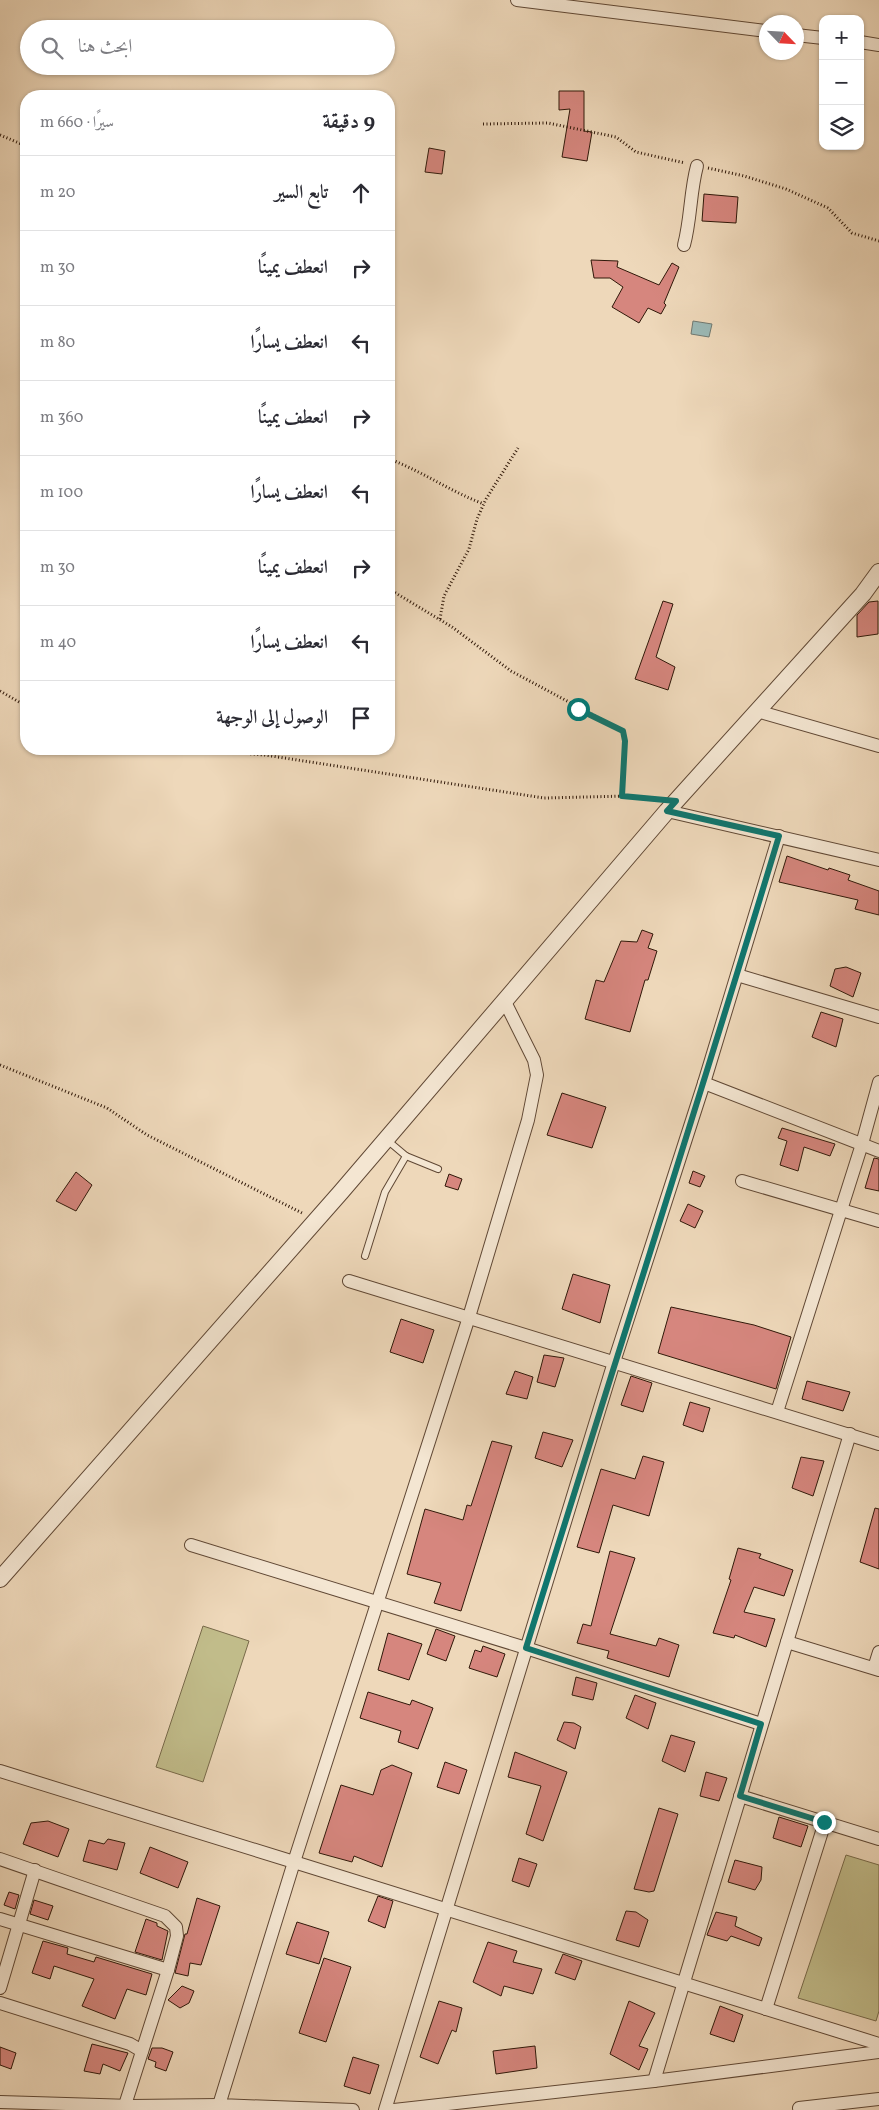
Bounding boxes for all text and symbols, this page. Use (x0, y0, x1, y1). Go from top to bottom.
north arrow (759, 15, 804, 60)
map controls (819, 15, 864, 150)
button: + (819, 15, 864, 60)
search box (20, 20, 395, 75)
icon: search (38, 34, 66, 62)
text: ابحث هنا (78, 34, 132, 60)
button: − (819, 60, 864, 105)
button: layers (819, 105, 864, 150)
text: 9 دقيقة (323, 108, 375, 137)
text: سيرًا · 660 m (40, 112, 114, 134)
icon: ahead (347, 179, 375, 207)
text: تابع السير (275, 180, 328, 206)
text: 20 m (40, 182, 75, 204)
icon: right (347, 254, 375, 282)
text: انعطف يمينًا (258, 255, 328, 281)
text: 30 m (40, 257, 75, 279)
icon: left (347, 329, 375, 357)
text: انعطف يسارًا (250, 330, 328, 356)
text: 80 m (40, 332, 75, 354)
icon: right (347, 404, 375, 432)
text: انعطف يمينًا (258, 405, 328, 431)
text: 360 m (40, 407, 83, 429)
icon: left (347, 479, 375, 507)
text: انعطف يسارًا (250, 480, 328, 506)
text: 100 m (40, 482, 83, 504)
icon: right (347, 554, 375, 582)
text: انعطف يمينًا (258, 555, 328, 581)
text: 30 m (40, 557, 75, 579)
icon: left (347, 629, 375, 657)
text: انعطف يسارًا (250, 630, 328, 656)
text: 40 m (40, 632, 76, 654)
route start (567, 698, 590, 721)
icon: arrive (347, 704, 375, 732)
text: الوصول إلى الوجهة (216, 705, 328, 731)
route end (813, 1811, 836, 1834)

